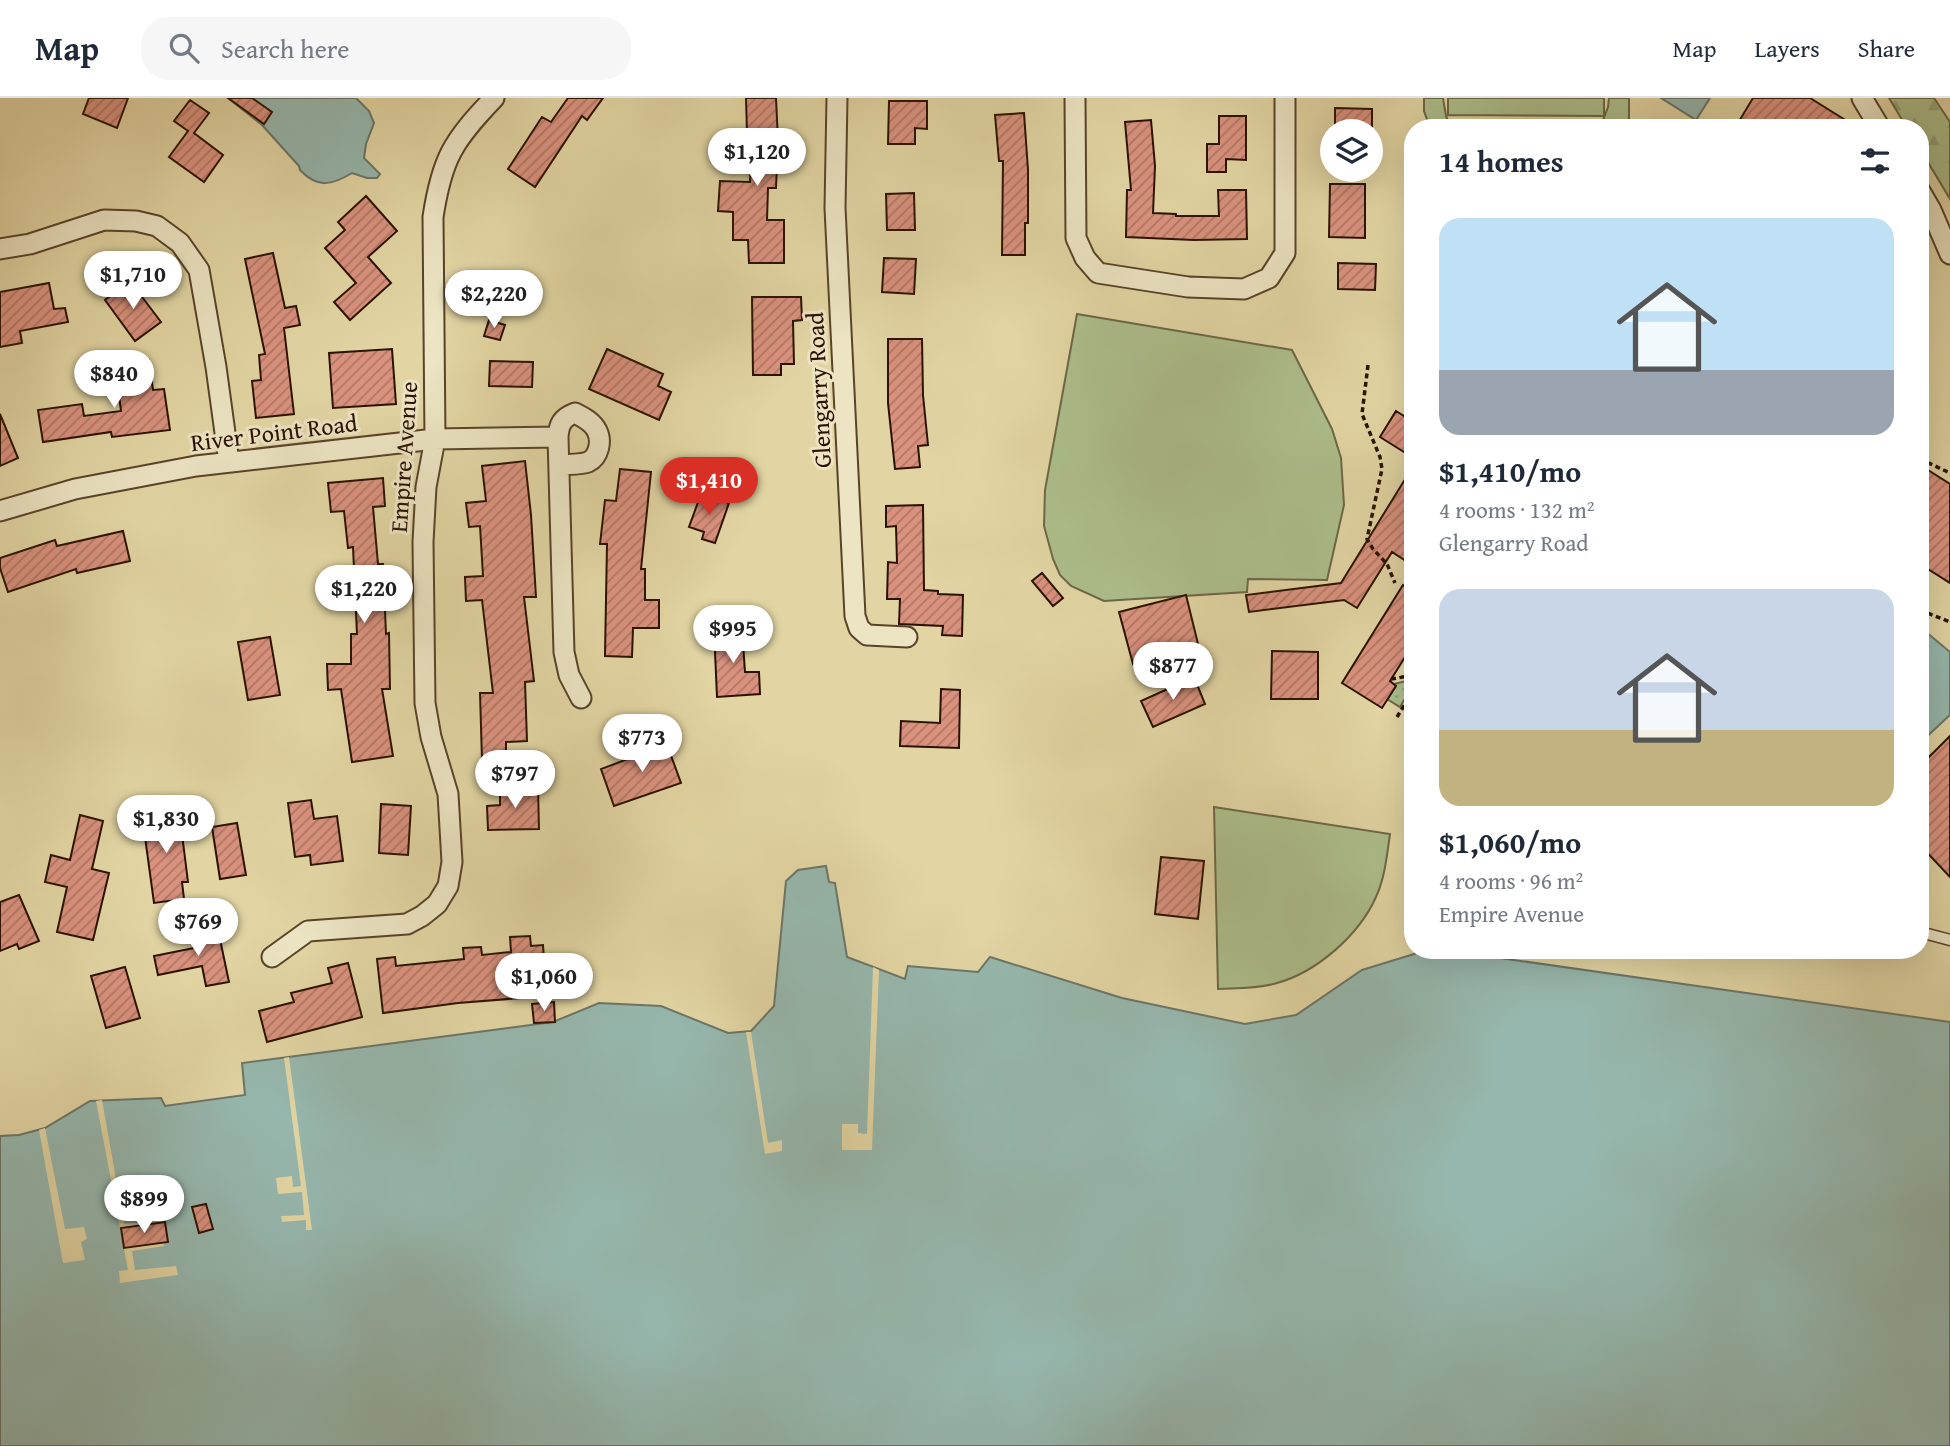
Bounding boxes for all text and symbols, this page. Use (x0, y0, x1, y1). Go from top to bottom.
search box (141, 17, 631, 80)
text: Map (35, 24, 99, 72)
icon: search (165, 29, 203, 67)
text: Search here (221, 29, 349, 68)
text: Map (1673, 31, 1716, 66)
text: Layers (1754, 31, 1820, 66)
text: Share (1858, 31, 1915, 66)
map controls (1320, 119, 1383, 182)
button: layers (1320, 119, 1383, 182)
pin: $1,120 (700, 129, 814, 188)
text: $1,120 (724, 134, 790, 167)
text: 14 homes (1439, 139, 1564, 183)
icon: filters (1856, 142, 1894, 180)
pin: $1,710 (76, 252, 190, 311)
text: $1,710 (100, 257, 166, 290)
icon: home (1604, 264, 1730, 390)
pin: $2,220 (437, 271, 551, 330)
text: $2,220 (461, 276, 527, 309)
street label: Glengarry Road (797, 311, 840, 469)
pin: $840 (73, 350, 155, 410)
text: $840 (90, 356, 138, 389)
street label: Empire Avenue (381, 380, 426, 534)
street label: River Point Road (189, 405, 359, 460)
text: $1,410/mo (1439, 449, 1581, 493)
pin: $1,410 (652, 458, 766, 517)
text: $1,410 (676, 463, 742, 496)
text: 4 rooms · 132 m² (1439, 493, 1594, 526)
text: Glengarry Road (1439, 526, 1589, 559)
pin: $1,220 (307, 566, 421, 625)
text: $1,220 (331, 571, 397, 604)
pin: $995 (692, 606, 774, 665)
text: $995 (709, 611, 757, 644)
icon: home (1604, 635, 1730, 761)
pin: $877 (1132, 642, 1214, 702)
text: $877 (1149, 648, 1197, 681)
pin: $773 (601, 714, 683, 774)
text: $773 (618, 720, 666, 753)
pin: $797 (474, 750, 556, 810)
text: $797 (491, 756, 539, 789)
pin: $1,830 (109, 796, 223, 855)
text: $1,830 (133, 801, 199, 834)
text: $1,060/mo (1439, 820, 1581, 864)
text: 4 rooms · 96 m² (1439, 864, 1583, 897)
text: Empire Avenue (1439, 897, 1584, 930)
pin: $769 (157, 898, 239, 958)
text: $769 (174, 904, 222, 937)
pin: $1,060 (487, 954, 601, 1013)
text: $1,060 (511, 959, 577, 992)
pin: $899 (103, 1176, 185, 1235)
text: $899 (120, 1181, 168, 1214)

